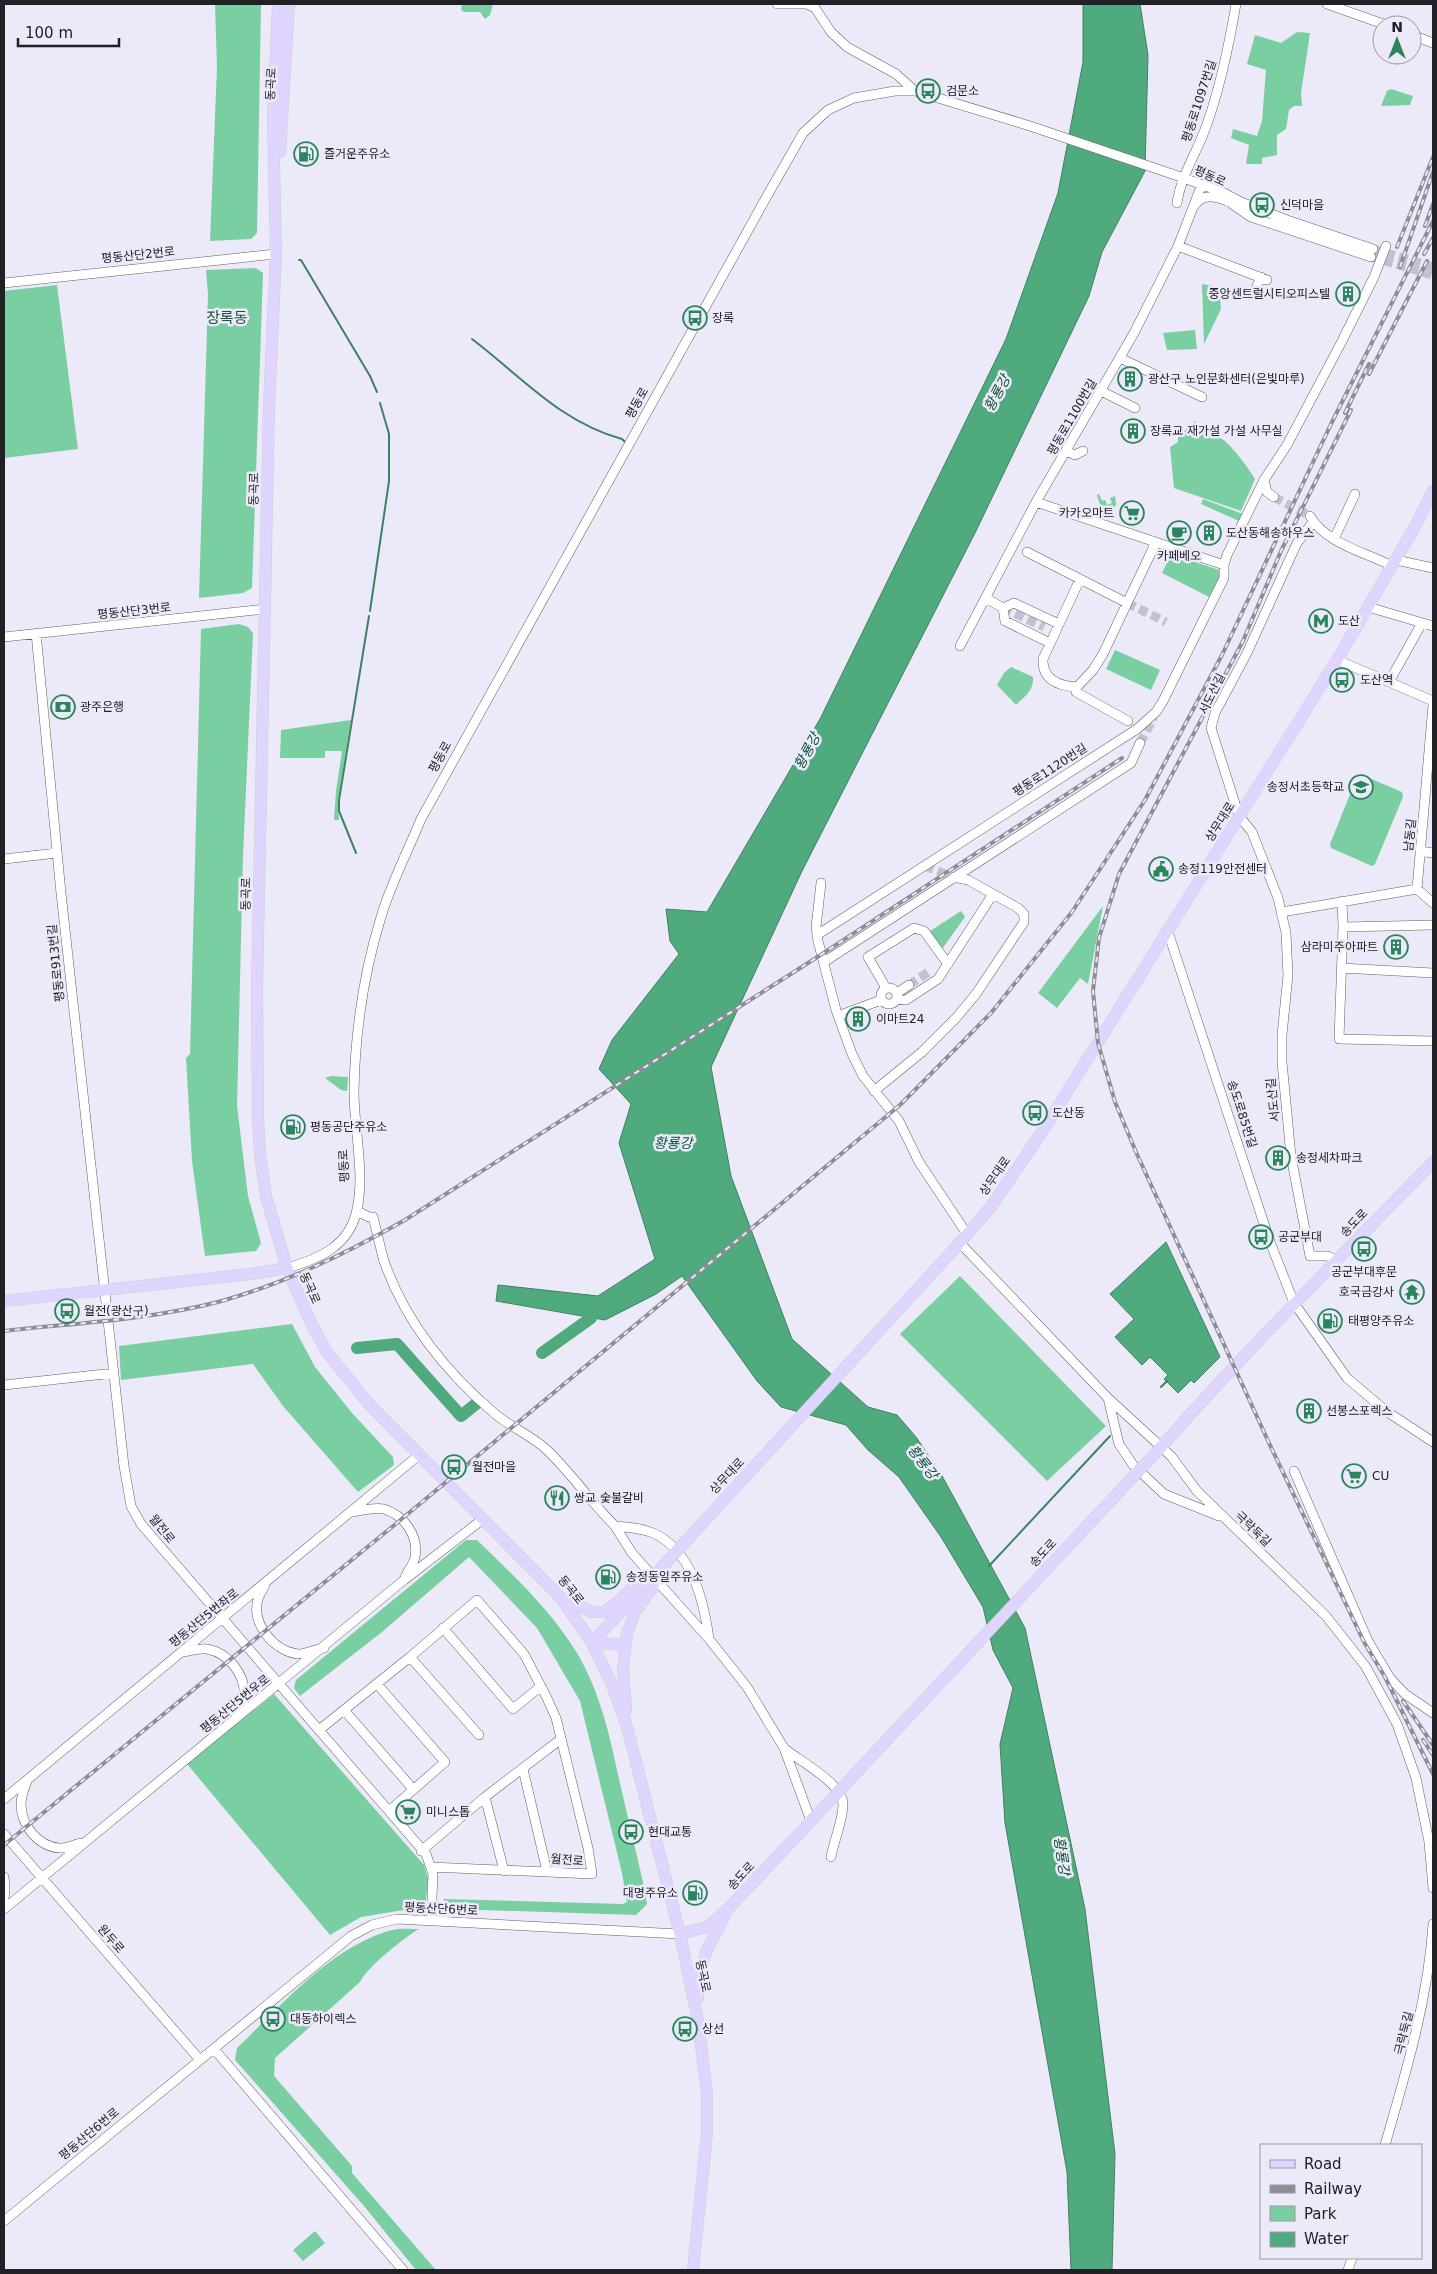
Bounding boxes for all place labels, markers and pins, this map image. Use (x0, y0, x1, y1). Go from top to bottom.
bus stop icon: 검문소 (915, 78, 941, 104)
place label: 검문소 (946, 84, 979, 98)
fuel station icon: 즐거운주유소 (293, 141, 319, 167)
place label: 즐거운주유소 (324, 147, 390, 161)
bus stop icon: 신덕마을 (1249, 192, 1275, 218)
place label: 신덕마을 (1280, 198, 1324, 212)
building icon: 중앙센트럴시티오피스텔 (1335, 281, 1361, 307)
place label: 중앙센트럴시티오피스텔 (1209, 287, 1330, 301)
bus stop icon: 장록 (682, 305, 708, 331)
place label: 장록 (712, 311, 734, 325)
building icon: 광산구 노인문화센터(은빛마루) (1117, 366, 1143, 392)
place label: 광산구 노인문화센터(은빛마루) (1148, 372, 1305, 386)
building icon: 장록교 재가설 가설 사무실 (1120, 418, 1146, 444)
place label: 장록교 재가설 가설 사무실 (1150, 424, 1283, 438)
supermarket icon: 카카오마트 (1119, 500, 1145, 526)
place label: 카카오마트 (1059, 506, 1114, 520)
cafe icon: 카페베오 (1166, 520, 1192, 546)
building icon: 도산동해송하우스 (1196, 520, 1222, 546)
place label: 도산동해송하우스 (1226, 526, 1314, 540)
place label: 카페베오 (1157, 549, 1201, 563)
metro station icon: 도산 (1308, 608, 1334, 634)
place label: 도산 (1338, 614, 1360, 628)
bus stop icon: 도산역 (1329, 667, 1355, 693)
place label: 도산역 (1360, 673, 1393, 687)
bank icon: 광주은행 (50, 694, 76, 720)
place label: 광주은행 (80, 700, 124, 714)
school or university icon: 송정서초등학교 (1348, 774, 1374, 800)
place label: 송정서초등학교 (1267, 780, 1344, 794)
public building icon: 송정119안전센터 (1148, 856, 1174, 882)
place label: 송정119안전센터 (1178, 862, 1267, 876)
building icon: 삼라미주아파트 (1383, 934, 1409, 960)
place label: 삼라미주아파트 (1301, 940, 1378, 954)
building icon: 이마트24 (845, 1006, 871, 1032)
place label: 이마트24 (876, 1012, 924, 1026)
bus stop icon: 도산동 (1022, 1100, 1048, 1126)
place label: 도산동 (1052, 1106, 1085, 1120)
fuel station icon: 평동공단주유소 (280, 1114, 306, 1140)
place label: 평동공단주유소 (310, 1120, 387, 1134)
building icon: 송정세차파크 (1265, 1145, 1291, 1171)
place label: 송정세차파크 (1296, 1151, 1362, 1165)
bus stop icon: 공군부대 (1248, 1224, 1274, 1250)
place label: 공군부대 (1278, 1230, 1322, 1244)
bus stop icon: 공군부대후문 (1351, 1236, 1377, 1262)
place label: 공군부대후문 (1331, 1265, 1397, 1279)
temple icon: 호국금강사 (1399, 1279, 1425, 1305)
place label: 호국금강사 (1339, 1285, 1394, 1299)
bus stop icon: 월전(광산구) (54, 1298, 80, 1324)
place label: 월전(광산구) (84, 1304, 149, 1318)
fuel station icon: 태평양주유소 (1317, 1308, 1343, 1334)
place label: 태평양주유소 (1348, 1314, 1414, 1328)
building icon: 선봉스포렉스 (1296, 1398, 1322, 1424)
place label: 선봉스포렉스 (1326, 1404, 1392, 1418)
bus stop icon: 월전마을 (441, 1454, 467, 1480)
place label: 월전마을 (472, 1460, 516, 1474)
supermarket icon: CU (1341, 1463, 1367, 1489)
place label: CU (1372, 1469, 1389, 1483)
restaurant icon: 쌍교 숯불갈비 (544, 1485, 570, 1511)
place label: 쌍교 숯불갈비 (574, 1491, 644, 1505)
fuel station icon: 송정동일주유소 (595, 1564, 621, 1590)
place label: 송정동일주유소 (626, 1570, 703, 1584)
supermarket icon: 미니스톱 (395, 1799, 421, 1825)
place label: 미니스톱 (426, 1805, 470, 1819)
bus stop icon: 현대교통 (618, 1819, 644, 1845)
place label: 현대교통 (648, 1825, 692, 1839)
fuel station icon: 대명주유소 (682, 1880, 708, 1906)
place label: 대명주유소 (623, 1886, 678, 1900)
bus stop icon: 대동하이렉스 (260, 2006, 286, 2032)
place label: 대동하이렉스 (290, 2012, 356, 2026)
bus stop icon: 상선 (672, 2016, 698, 2042)
place label: 상선 (702, 2022, 724, 2036)

